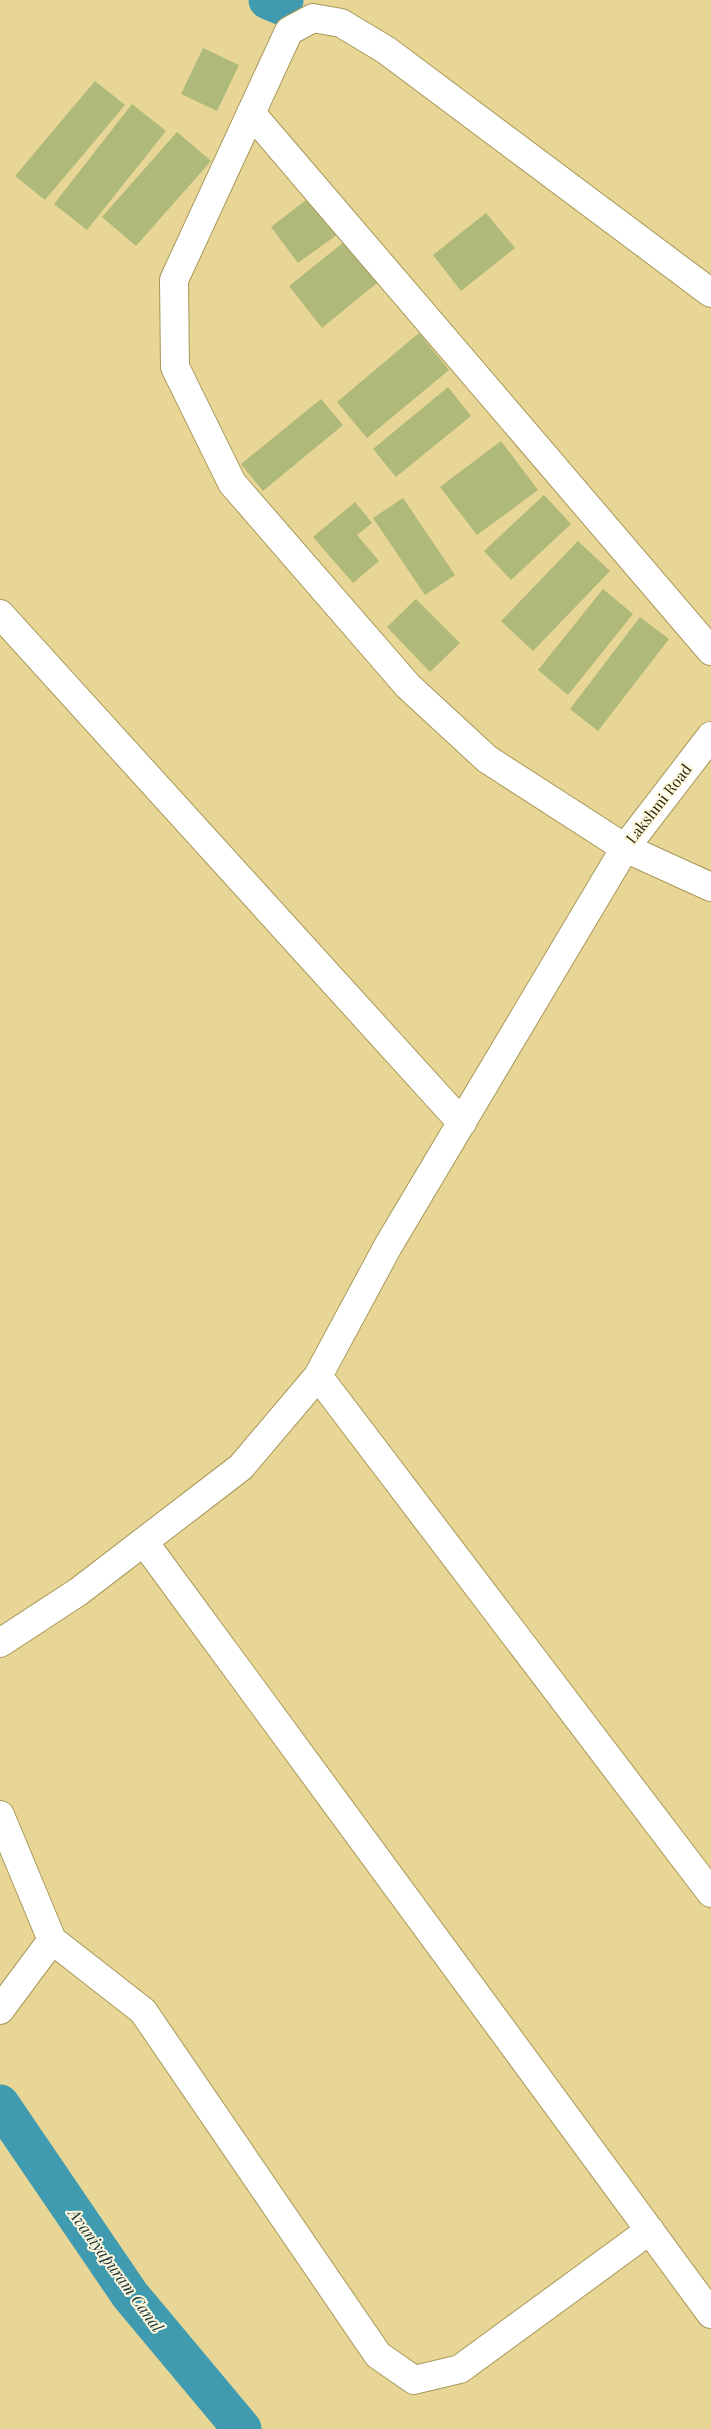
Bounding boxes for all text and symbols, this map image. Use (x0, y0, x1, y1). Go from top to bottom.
street label: Lakshmi Road (621, 759, 696, 847)
water label: Avaniyapuram Canal (63, 2202, 169, 2336)

